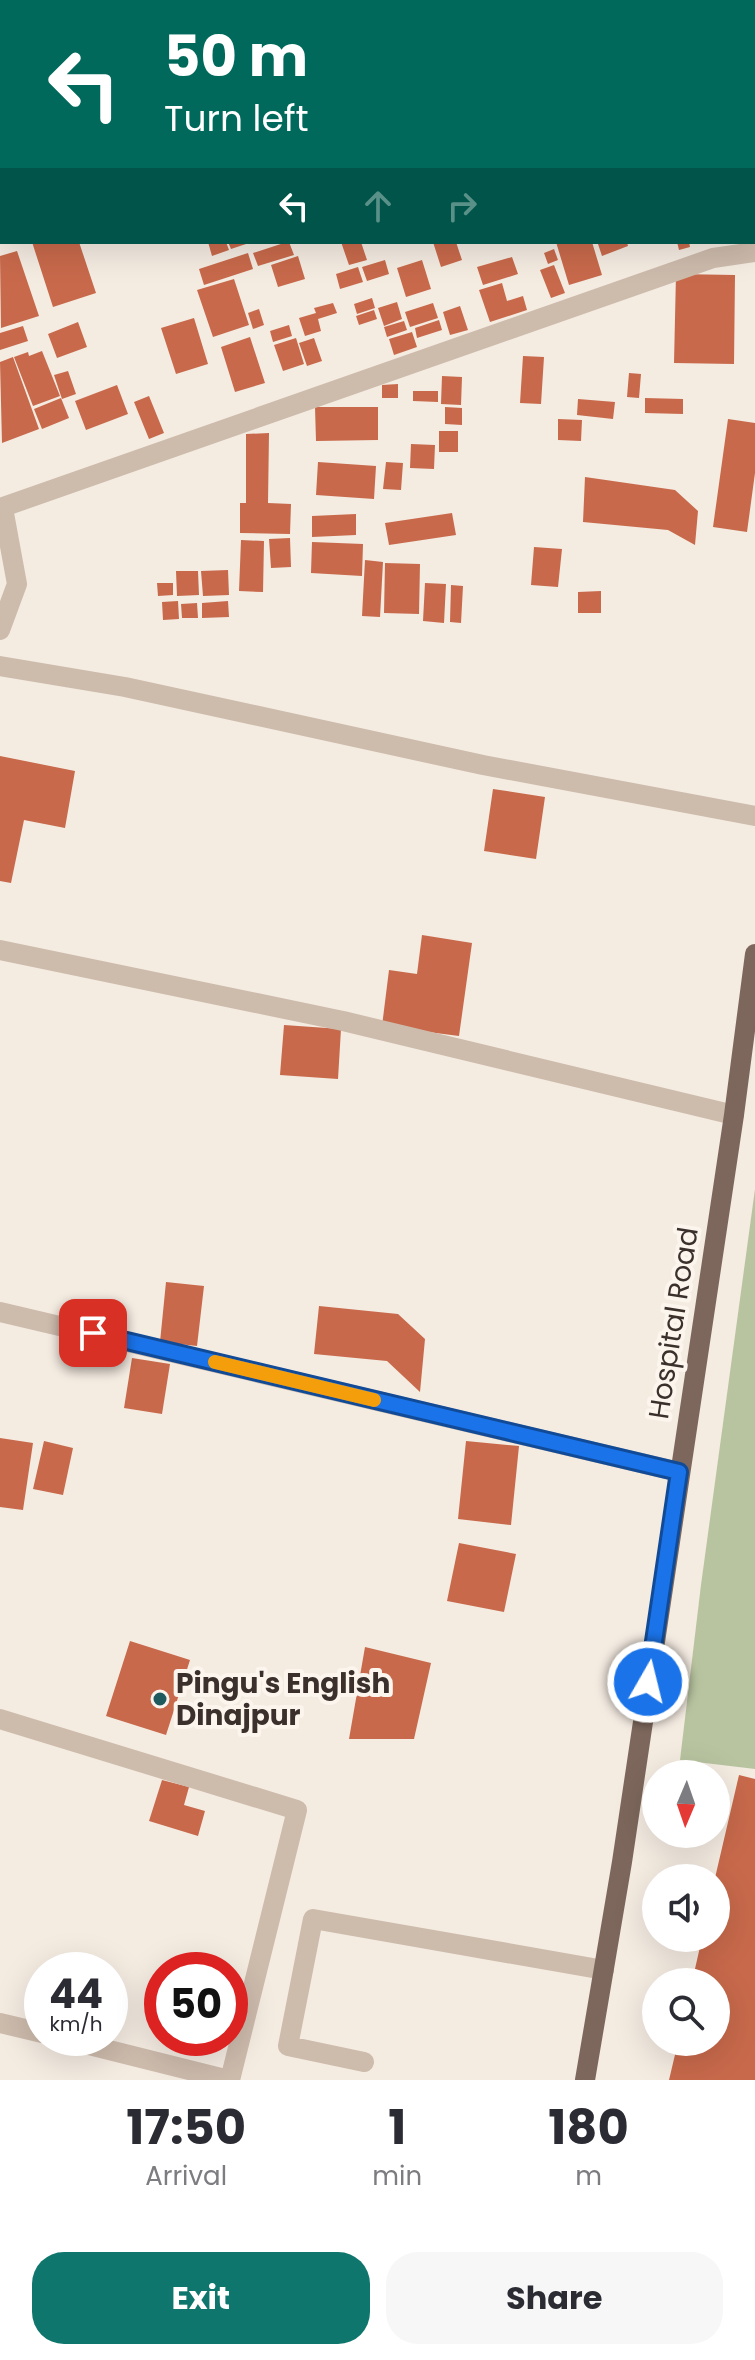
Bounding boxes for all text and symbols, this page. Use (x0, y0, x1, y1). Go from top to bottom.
text: 50 m (164, 17, 308, 96)
icon: left (32, 32, 136, 136)
text: Turn left (164, 93, 309, 144)
icon: left (272, 184, 316, 228)
icon: ahead (356, 184, 400, 228)
icon: right (440, 184, 484, 228)
street label: Hospital Road (639, 1224, 708, 1422)
pin (59, 1299, 127, 1367)
icon: arrive (71, 1311, 115, 1355)
position arrow (606, 1640, 690, 1724)
place label: Pingu's English Dinajpur (176, 1664, 390, 1735)
marker: Pingu's English Dinajpur (151, 1690, 169, 1708)
north arrow (642, 1760, 730, 1848)
map controls (642, 1760, 730, 2056)
button: sound (642, 1864, 730, 1952)
speed limit sign: 50 (144, 1952, 248, 2056)
text: 44 (49, 1966, 103, 2022)
button: search (642, 1968, 730, 2056)
text: km/h (49, 2010, 103, 2038)
text: 17:50 (126, 2094, 246, 2161)
text: 1 (388, 2094, 406, 2161)
text: 180 (548, 2094, 629, 2161)
text: Arrival (145, 2158, 227, 2194)
text: min (372, 2158, 422, 2194)
text: m (575, 2158, 602, 2194)
button: Exit (32, 2252, 370, 2344)
button: Share (386, 2252, 723, 2344)

